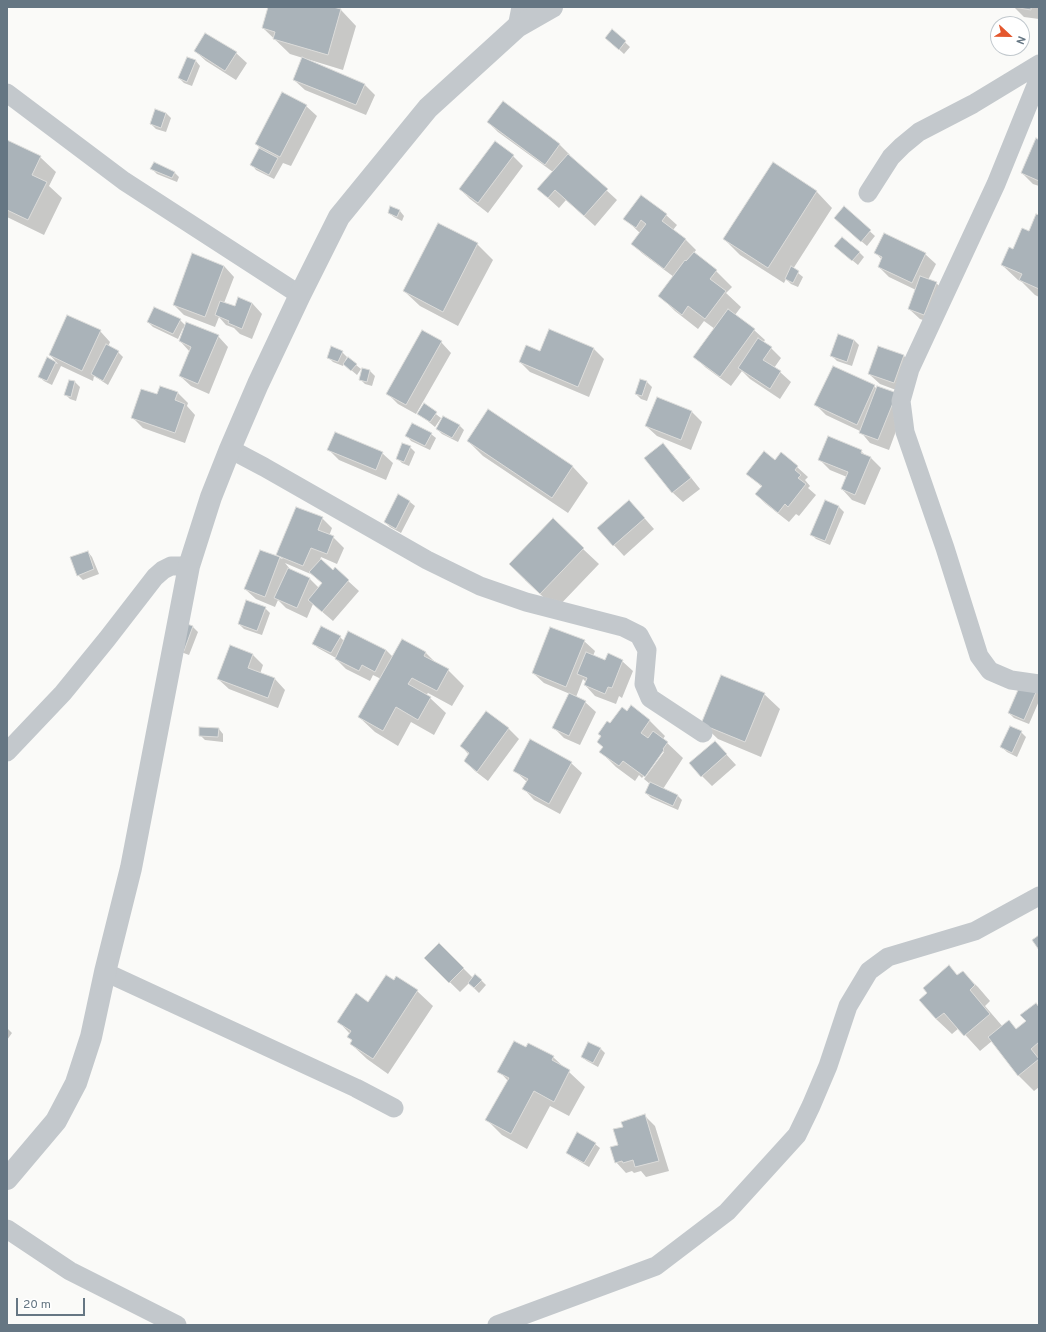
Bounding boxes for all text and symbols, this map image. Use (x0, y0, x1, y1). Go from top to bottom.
north arrow (990, 16, 1030, 56)
text: N (1012, 34, 1028, 46)
scale bar (18, 1290, 87, 1316)
text: 20 m (23, 1297, 51, 1313)

